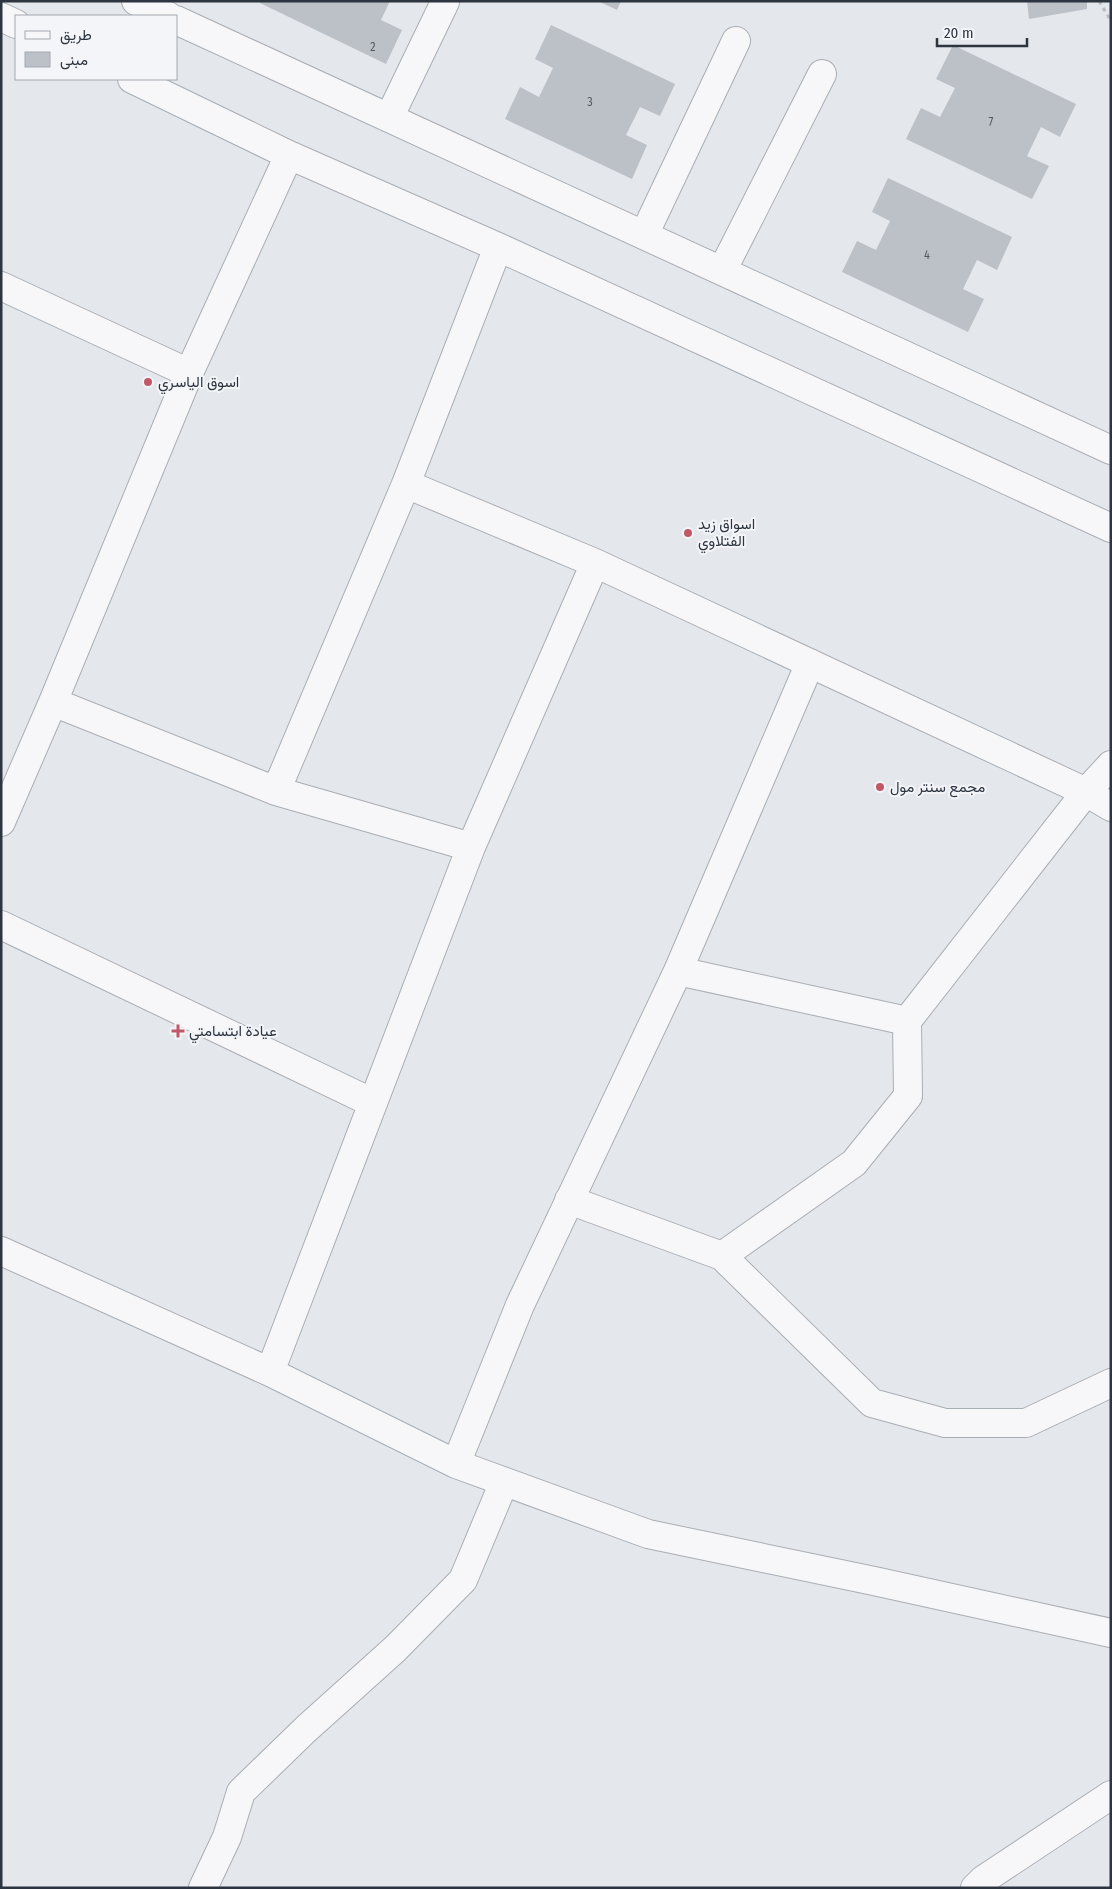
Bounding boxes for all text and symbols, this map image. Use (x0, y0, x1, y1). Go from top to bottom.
legend (15, 15, 178, 80)
scale bar (937, 15, 1027, 47)
text: 20 m (944, 24, 974, 42)
text: طريق (60, 26, 92, 45)
house number: 2 (370, 40, 376, 54)
text: مبنى (60, 51, 88, 70)
house number: 3 (587, 95, 593, 109)
house number: 7 (989, 115, 994, 129)
house number: 4 (924, 248, 930, 262)
place label: اسوق الياسري (158, 373, 239, 395)
marker: اسوق الياسري (142, 376, 154, 388)
place label: اسواق زيد الفتلاوي (698, 515, 755, 554)
marker: اسواق زيد الفتلاوي (682, 527, 694, 539)
place label: مجمع سنتر مول (890, 778, 985, 798)
marker: مجمع سنتر مول (874, 781, 886, 793)
place label: عيادة ابتسامتي (189, 1022, 277, 1044)
marker: عيادة ابتسامتي (171, 1024, 185, 1038)

